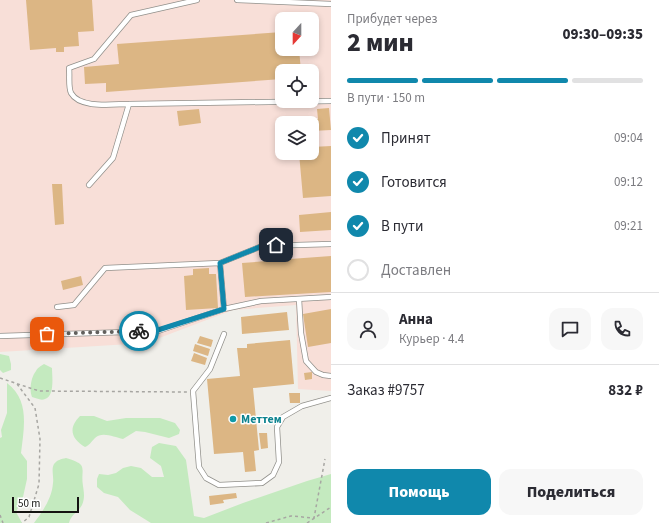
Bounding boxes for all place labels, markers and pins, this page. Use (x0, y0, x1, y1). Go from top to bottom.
pin (259, 228, 293, 262)
pin (30, 317, 64, 351)
place label: Меттем (241, 411, 282, 428)
marker: Меттем (228, 414, 238, 424)

